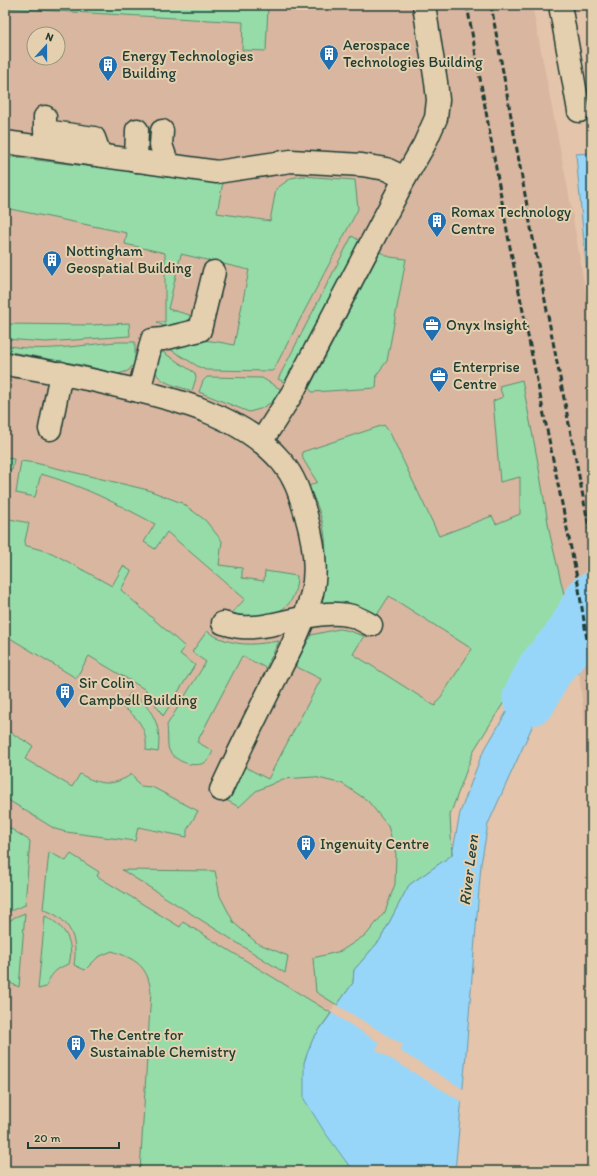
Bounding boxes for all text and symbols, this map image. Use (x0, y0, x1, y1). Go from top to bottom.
north arrow (26, 26, 66, 66)
text: N (44, 30, 55, 45)
place label: Aerospace Technologies Building (343, 36, 483, 71)
building icon: Aerospace Technologies Building (318, 43, 340, 71)
place label: Energy Technologies Building (122, 47, 254, 82)
building icon: Energy Technologies Building (97, 54, 119, 82)
place label: Romax Technology Centre (451, 203, 571, 238)
building icon: Romax Technology Centre (426, 210, 448, 238)
place label: Nottingham Geospatial Building (66, 242, 192, 277)
building icon: Nottingham Geospatial Building (41, 249, 63, 277)
office icon: Onyx Insight (421, 314, 443, 342)
place label: Onyx Insight (446, 316, 528, 334)
place label: Enterprise Centre (453, 358, 520, 393)
office icon: Enterprise Centre (428, 365, 450, 393)
place label: Sir Colin Campbell Building (79, 674, 198, 709)
building icon: Sir Colin Campbell Building (54, 681, 76, 709)
building icon: Ingenuity Centre (295, 833, 317, 861)
water label: River Leen (455, 833, 482, 906)
place label: Ingenuity Centre (320, 835, 429, 853)
place label: The Centre for Sustainable Chemistry (90, 1026, 236, 1061)
building icon: The Centre for Sustainable Chemistry (65, 1033, 87, 1061)
scale bar (28, 1124, 119, 1150)
text: 20 m (34, 1131, 61, 1145)

